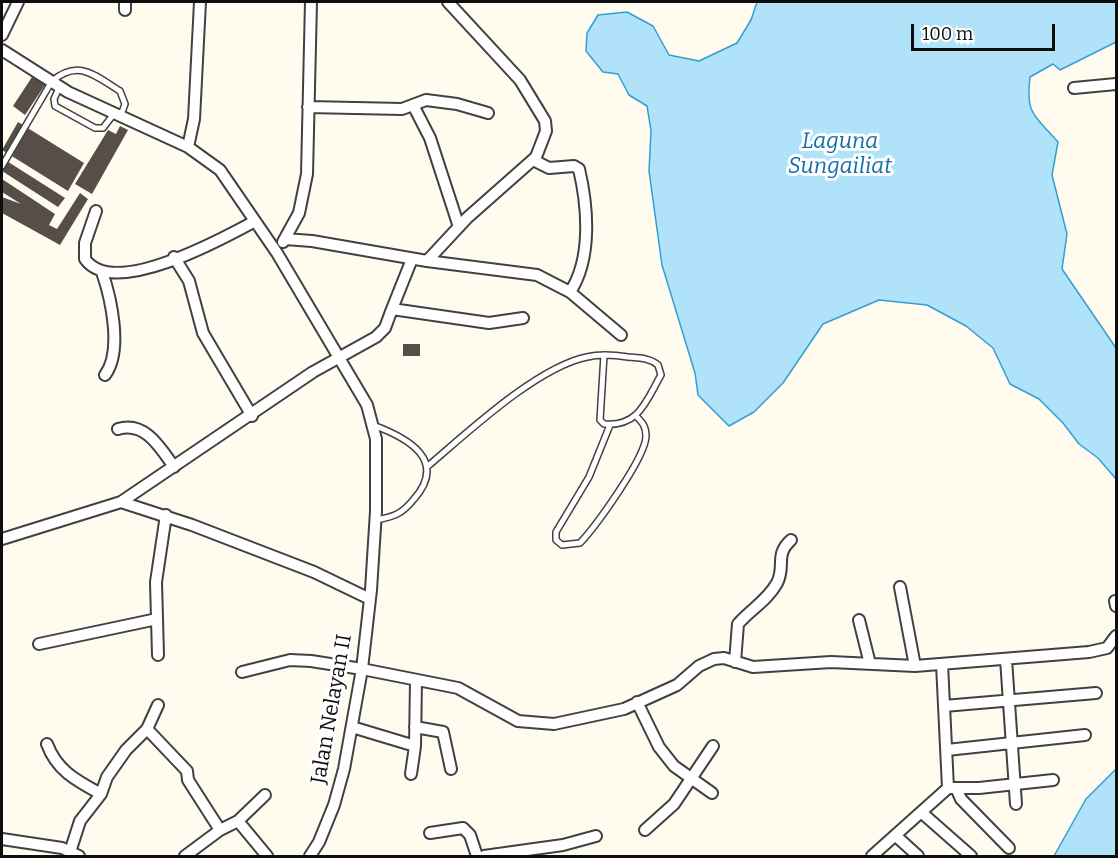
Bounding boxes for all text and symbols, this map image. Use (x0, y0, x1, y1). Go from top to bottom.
scale bar (914, 12, 1058, 50)
text: 100 m (922, 23, 973, 45)
water label: Laguna Sungailiat (788, 129, 892, 180)
street label: Jalan Nelayan II (306, 632, 358, 786)

